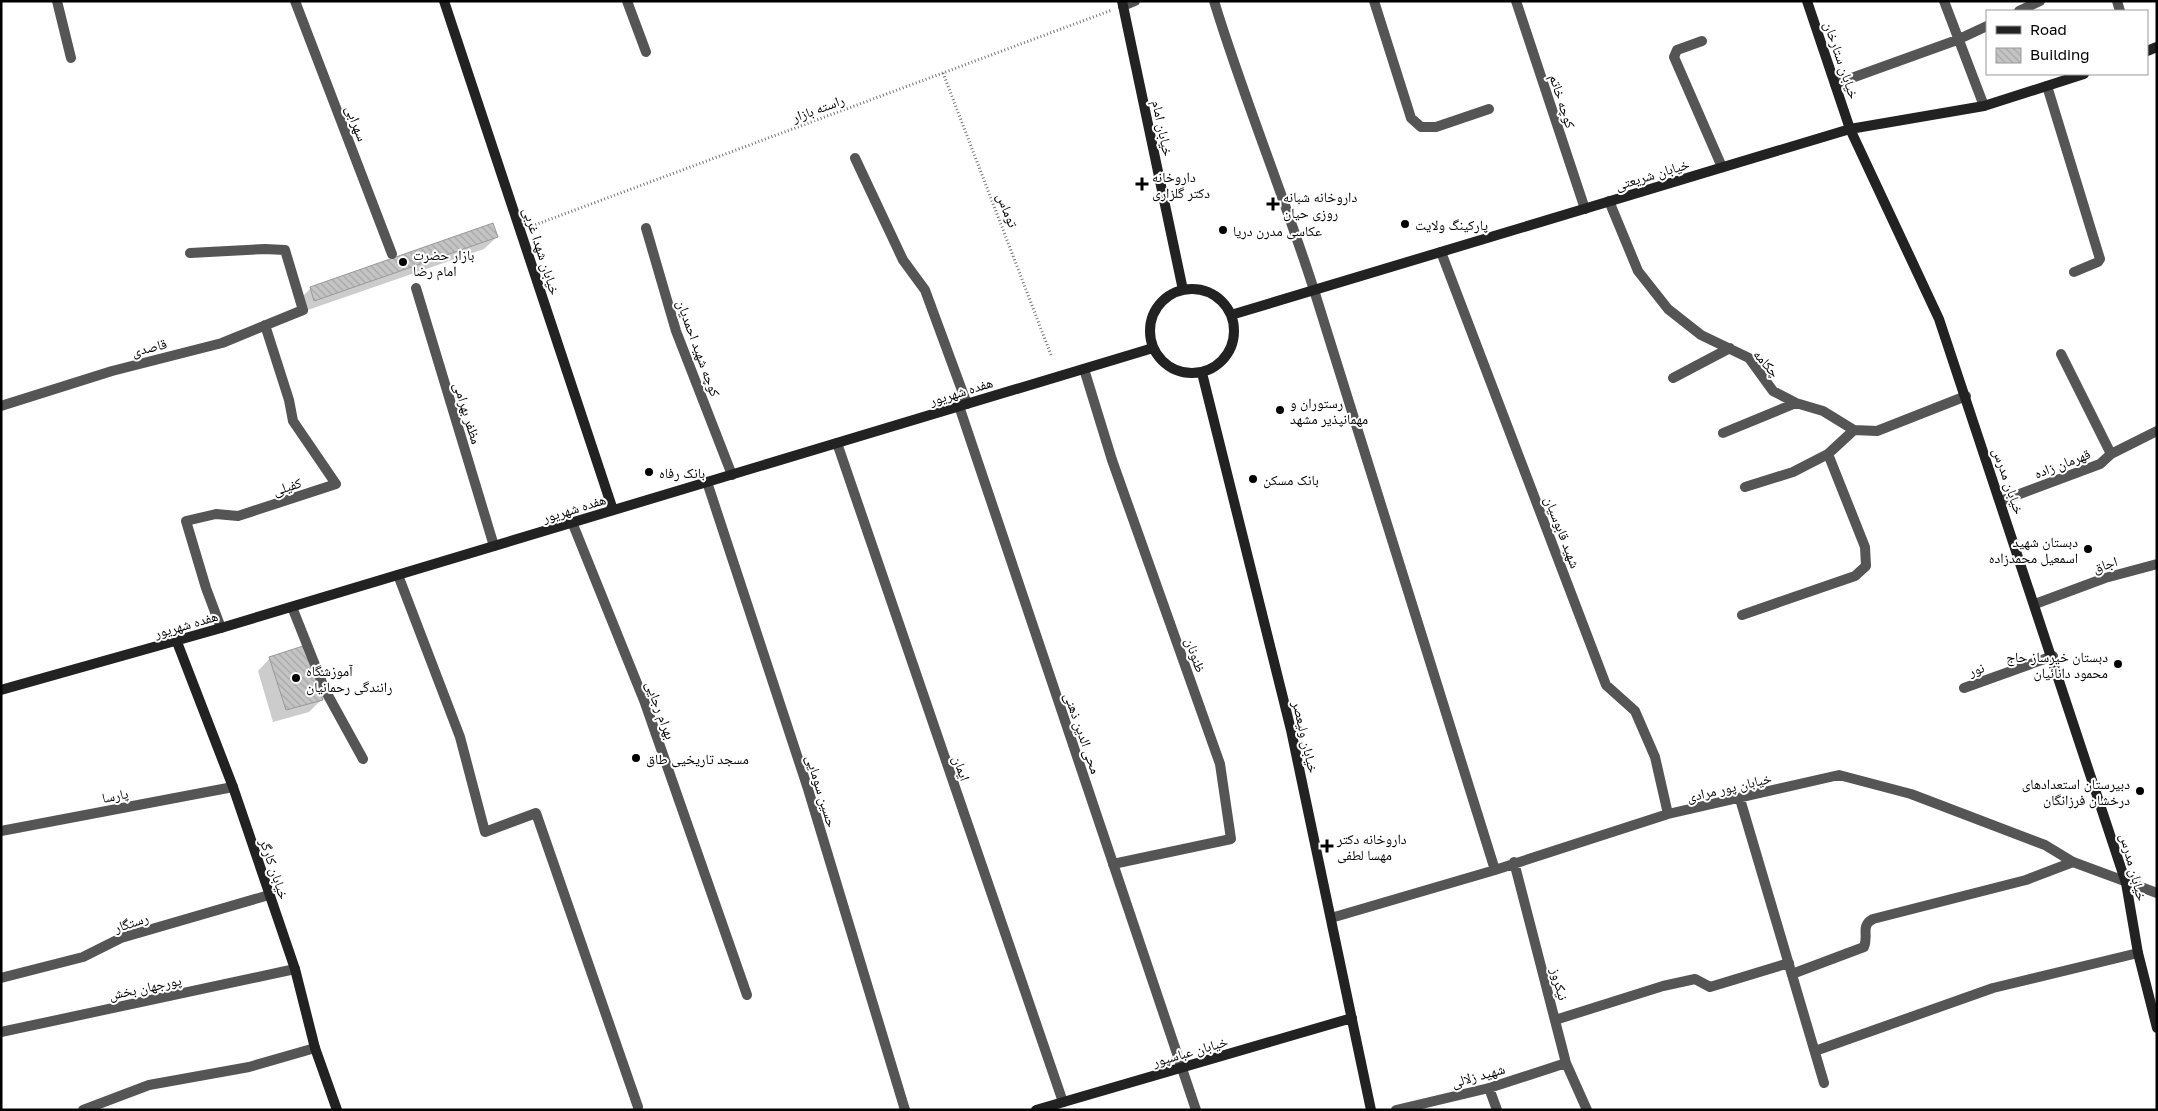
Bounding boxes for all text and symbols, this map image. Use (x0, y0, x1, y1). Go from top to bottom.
legend (1986, 10, 2148, 75)
street label: خیابان ستارخان (1820, 19, 1863, 101)
text: Road (2030, 20, 2067, 38)
text: Building (2030, 45, 2090, 63)
street label: کوچه خاتم (1544, 72, 1580, 131)
street label: راسته بازار (789, 91, 847, 127)
street label: خیابان امام (1147, 99, 1177, 158)
street label: سهرابی (341, 103, 372, 144)
street label: خیابان شریعتی (1613, 155, 1692, 194)
place label: داروخانه دکتر گلزاری (1152, 168, 1210, 202)
marker: داروخانه دکتر گلزاری (1136, 178, 1148, 190)
place label: داروخانه شبانه روزی حیان (1283, 188, 1357, 222)
street label: توماس (993, 190, 1022, 230)
marker: داروخانه شبانه روزی حیان (1267, 198, 1279, 210)
street label: خیابان شهدا غربی (519, 205, 564, 297)
place label: پارکینگ ولایت (1415, 216, 1488, 234)
marker: پارکینگ ولایت (1399, 218, 1411, 230)
place label: عکاسی مدرن دریا (1233, 222, 1322, 240)
marker: عکاسی مدرن دریا (1217, 224, 1229, 236)
place label: بازار حضرت امام رضا (413, 246, 474, 281)
marker: بازار حضرت امام رضا (397, 256, 409, 268)
street label: کوچه شهید احمدیان (673, 297, 724, 399)
street label: قاصدی (130, 334, 169, 361)
street label: چکامه (1750, 346, 1784, 381)
street label: هفده شهریور (926, 373, 995, 410)
street label: مظفر بهرامی (450, 380, 485, 446)
place label: رستوران و مهمانپذیر مشهد (1290, 394, 1368, 428)
marker: رستوران و مهمانپذیر مشهد (1274, 404, 1286, 416)
street label: قهرمان زاده (2032, 444, 2093, 482)
street label: خیابان مدرس (1989, 446, 2028, 517)
place label: بانک رفاه (659, 464, 705, 482)
marker: بانک رفاه (643, 466, 655, 478)
place label: بانک مسکن (1263, 471, 1319, 489)
street label: کفیلی (270, 473, 304, 500)
marker: بانک مسکن (1247, 473, 1259, 485)
street label: هفده شهریور (539, 490, 608, 527)
street label: شهید قابوسیان (1541, 494, 1584, 571)
place label: دبستان شهید اسمعیل محمدزاده (1989, 533, 2078, 567)
marker: دبستان شهید اسمعیل محمدزاده (2082, 543, 2094, 555)
street label: اجاق (2091, 552, 2120, 577)
street label: هفده شهریور (151, 607, 220, 642)
street label: ظنونان (1181, 635, 1210, 675)
place label: دبستان خیرساز حاج محمود دانائیان (2006, 648, 2108, 682)
street label: نور (1965, 658, 1987, 681)
marker: دبستان خیرساز حاج محمود دانائیان (2112, 658, 2124, 670)
place label: آموزشگاه رانندگی رحمانیان (306, 662, 393, 696)
marker: آموزشگاه رانندگی رحمانیان (290, 672, 302, 684)
street label: بهرام رجایی (641, 679, 679, 742)
street label: محی الدین ذهنی (1060, 690, 1105, 776)
street label: خیابان ولیعصر (1288, 698, 1323, 775)
place label: مسجد تاریخیی طاق (646, 750, 749, 768)
marker: مسجد تاریخیی طاق (630, 752, 642, 764)
street label: حسین سومایی (802, 753, 841, 830)
street label: ایمان (949, 753, 974, 783)
street label: خیابان پور مرادی (1685, 769, 1773, 806)
place label: دبیرستان استعدادهای درخشان فرزانگان (2022, 775, 2130, 809)
street label: پارسا (100, 784, 130, 807)
marker: دبیرستان استعدادهای درخشان فرزانگان (2134, 785, 2146, 797)
place label: داروخانه دکتر مهسا لطفی (1336, 830, 1407, 864)
street label: خیابان مدرس (2116, 831, 2151, 903)
street label: خیابان کارگر (255, 836, 293, 902)
marker: داروخانه دکتر مهسا لطفی (1321, 840, 1333, 852)
street label: رستگار (111, 909, 151, 937)
street label: نیکروز (1546, 965, 1573, 1003)
street label: پورجهان بخش (107, 971, 183, 1004)
street label: خیابان عباسپور (1149, 1032, 1230, 1071)
street label: شهید زلالی (1449, 1060, 1507, 1091)

